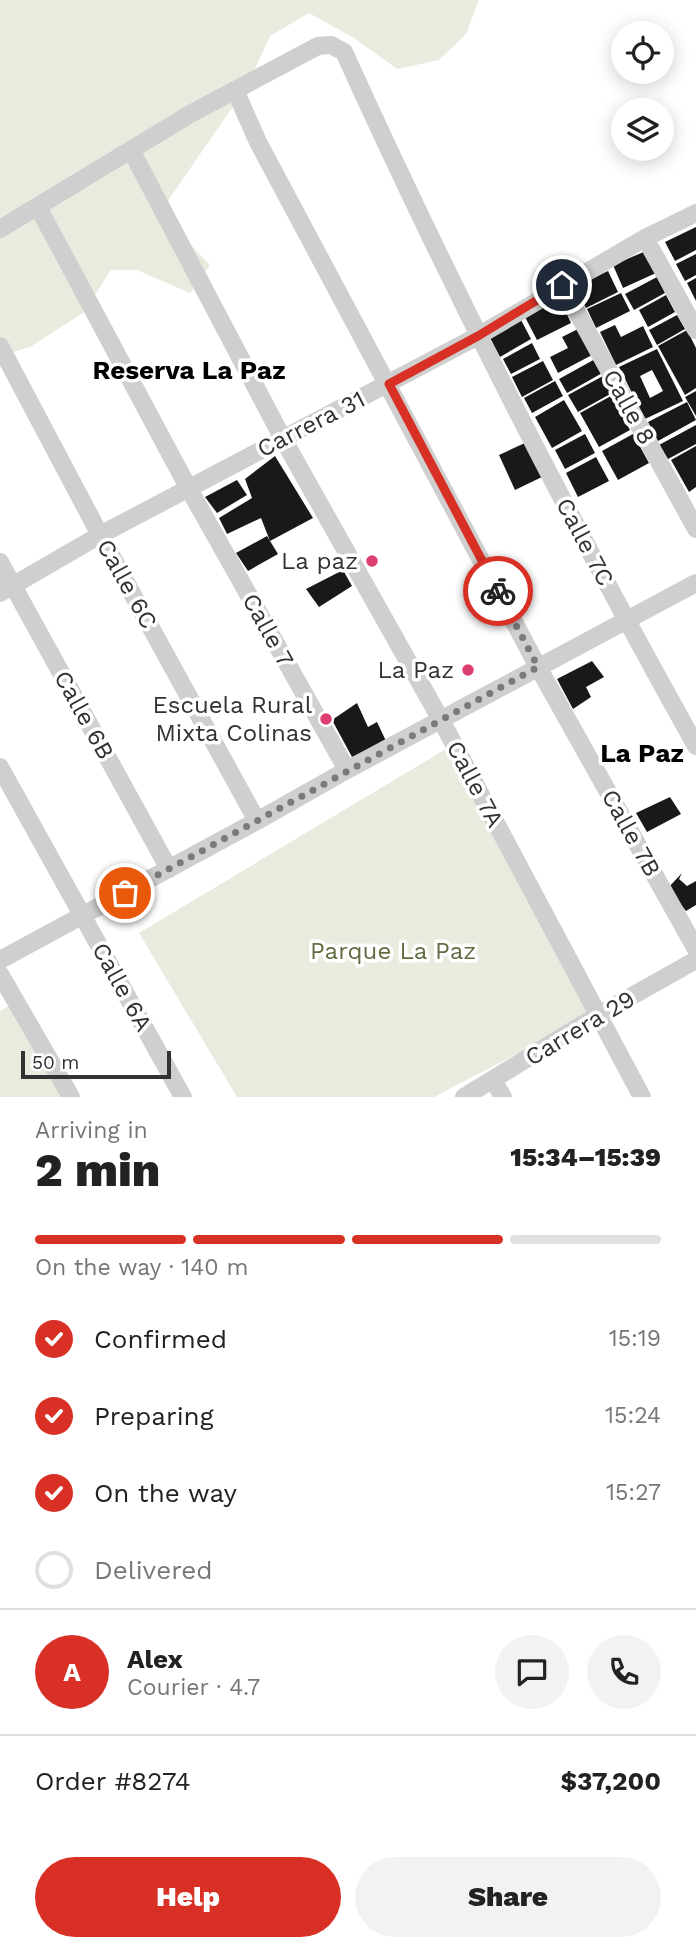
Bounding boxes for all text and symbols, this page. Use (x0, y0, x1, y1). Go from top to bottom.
map controls (611, 21, 674, 161)
button: locate (611, 21, 674, 84)
button: layers (611, 98, 674, 161)
pin (532, 255, 592, 315)
icon: home (543, 266, 581, 304)
district label: Reserva La Paz (92, 355, 286, 385)
street label: Calle 8 (597, 365, 661, 449)
street label: Carrera 31 (252, 385, 370, 463)
street label: Calle 7C (550, 493, 620, 591)
street label: Calle 6C (91, 534, 163, 634)
place label: La paz (281, 547, 358, 575)
marker: La paz (364, 553, 380, 569)
courier (463, 556, 533, 626)
icon: bike (479, 572, 517, 610)
street label: Calle 7 (237, 589, 299, 671)
place label: La Paz (377, 656, 454, 684)
marker: La Paz (460, 662, 476, 678)
street label: Calle 6B (48, 666, 120, 764)
place label: Escuela Rural Mixta Colinas (152, 691, 313, 747)
marker: Escuela Rural Mixta Colinas (318, 711, 334, 727)
street label: Calle 7A (441, 736, 509, 832)
district label: La Paz (600, 738, 684, 768)
street label: Calle 7B (596, 785, 666, 881)
pin (95, 863, 155, 923)
icon: bag (106, 874, 144, 912)
park label: Parque La Paz (310, 937, 476, 965)
street label: Calle 6A (86, 938, 158, 1036)
street label: Carrera 29 (520, 984, 640, 1072)
scale bar (21, 1048, 172, 1080)
text: 50 m (32, 1051, 79, 1074)
text: Arriving in (35, 1117, 148, 1144)
text: 15:34–15:39 (510, 1142, 661, 1172)
text: 2 min (35, 1143, 160, 1197)
text: On the way · 140 m (35, 1254, 248, 1281)
icon: check (35, 1320, 73, 1358)
text: Confirmed (94, 1324, 227, 1354)
text: 15:19 (609, 1325, 661, 1352)
icon: check (35, 1397, 73, 1435)
text: Preparing (94, 1401, 214, 1431)
text: 15:24 (605, 1402, 661, 1429)
icon: check (35, 1474, 73, 1512)
text: On the way (94, 1478, 237, 1508)
text: 15:27 (606, 1479, 661, 1506)
text: Delivered (94, 1555, 213, 1585)
button: chat (495, 1635, 569, 1709)
button: phone (587, 1635, 661, 1709)
text: Alex (127, 1644, 183, 1674)
text: A (63, 1657, 81, 1687)
text: Courier · 4.7 (127, 1674, 260, 1701)
text: Order #8274 (35, 1766, 191, 1796)
text: $37,200 (560, 1766, 661, 1796)
button: Help (35, 1857, 341, 1937)
button: Share (355, 1857, 661, 1937)

